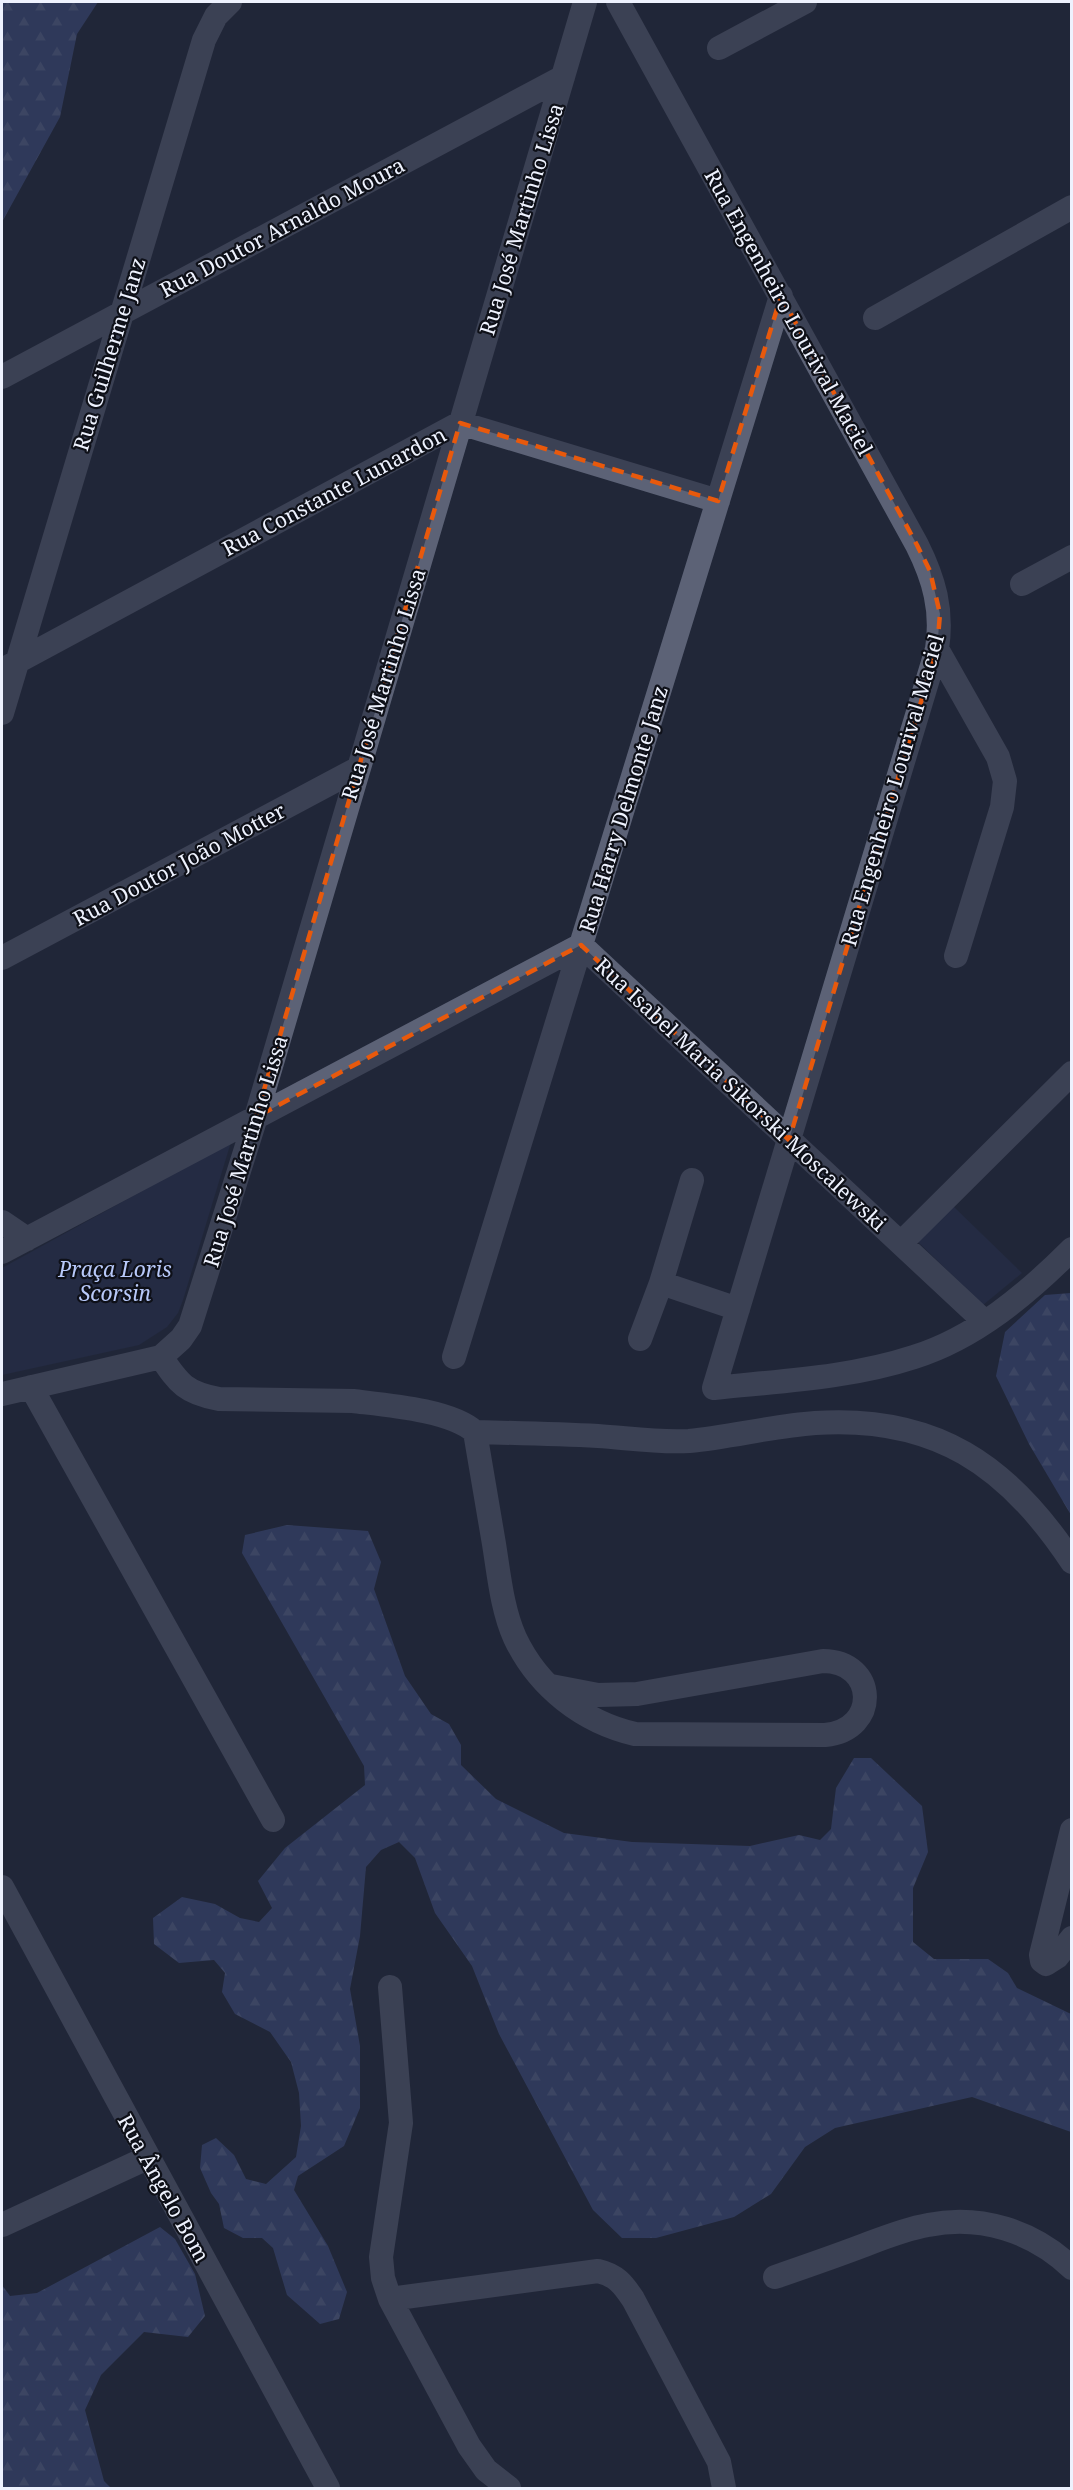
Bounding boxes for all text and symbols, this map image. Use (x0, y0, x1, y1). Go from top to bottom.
street label: Rua José Martinho Lissa (472, 100, 570, 338)
street label: Rua Doutor Arnaldo Moura (155, 150, 409, 304)
street label: Rua Engenheiro Lourival Maciel (698, 164, 880, 461)
street label: Rua Guilherme Janz (66, 254, 152, 454)
street label: Rua Constante Lunardon (217, 420, 451, 562)
street label: Rua José Martinho Lissa (334, 565, 432, 803)
street label: Rua Engenheiro Lourival Maciel (834, 630, 950, 949)
street label: Rua Harry Delmonte Janz (572, 682, 674, 936)
street label: Rua Doutor João Motter (68, 796, 290, 932)
street label: Rua Isabel Maria Sikorski Moscalewski (589, 951, 893, 1237)
street label: Rua José Martinho Lissa (196, 1032, 294, 1270)
park label: Praça Loris Scorsin (57, 1255, 172, 1307)
street label: Rua Ângelo Bom (112, 2109, 216, 2267)

